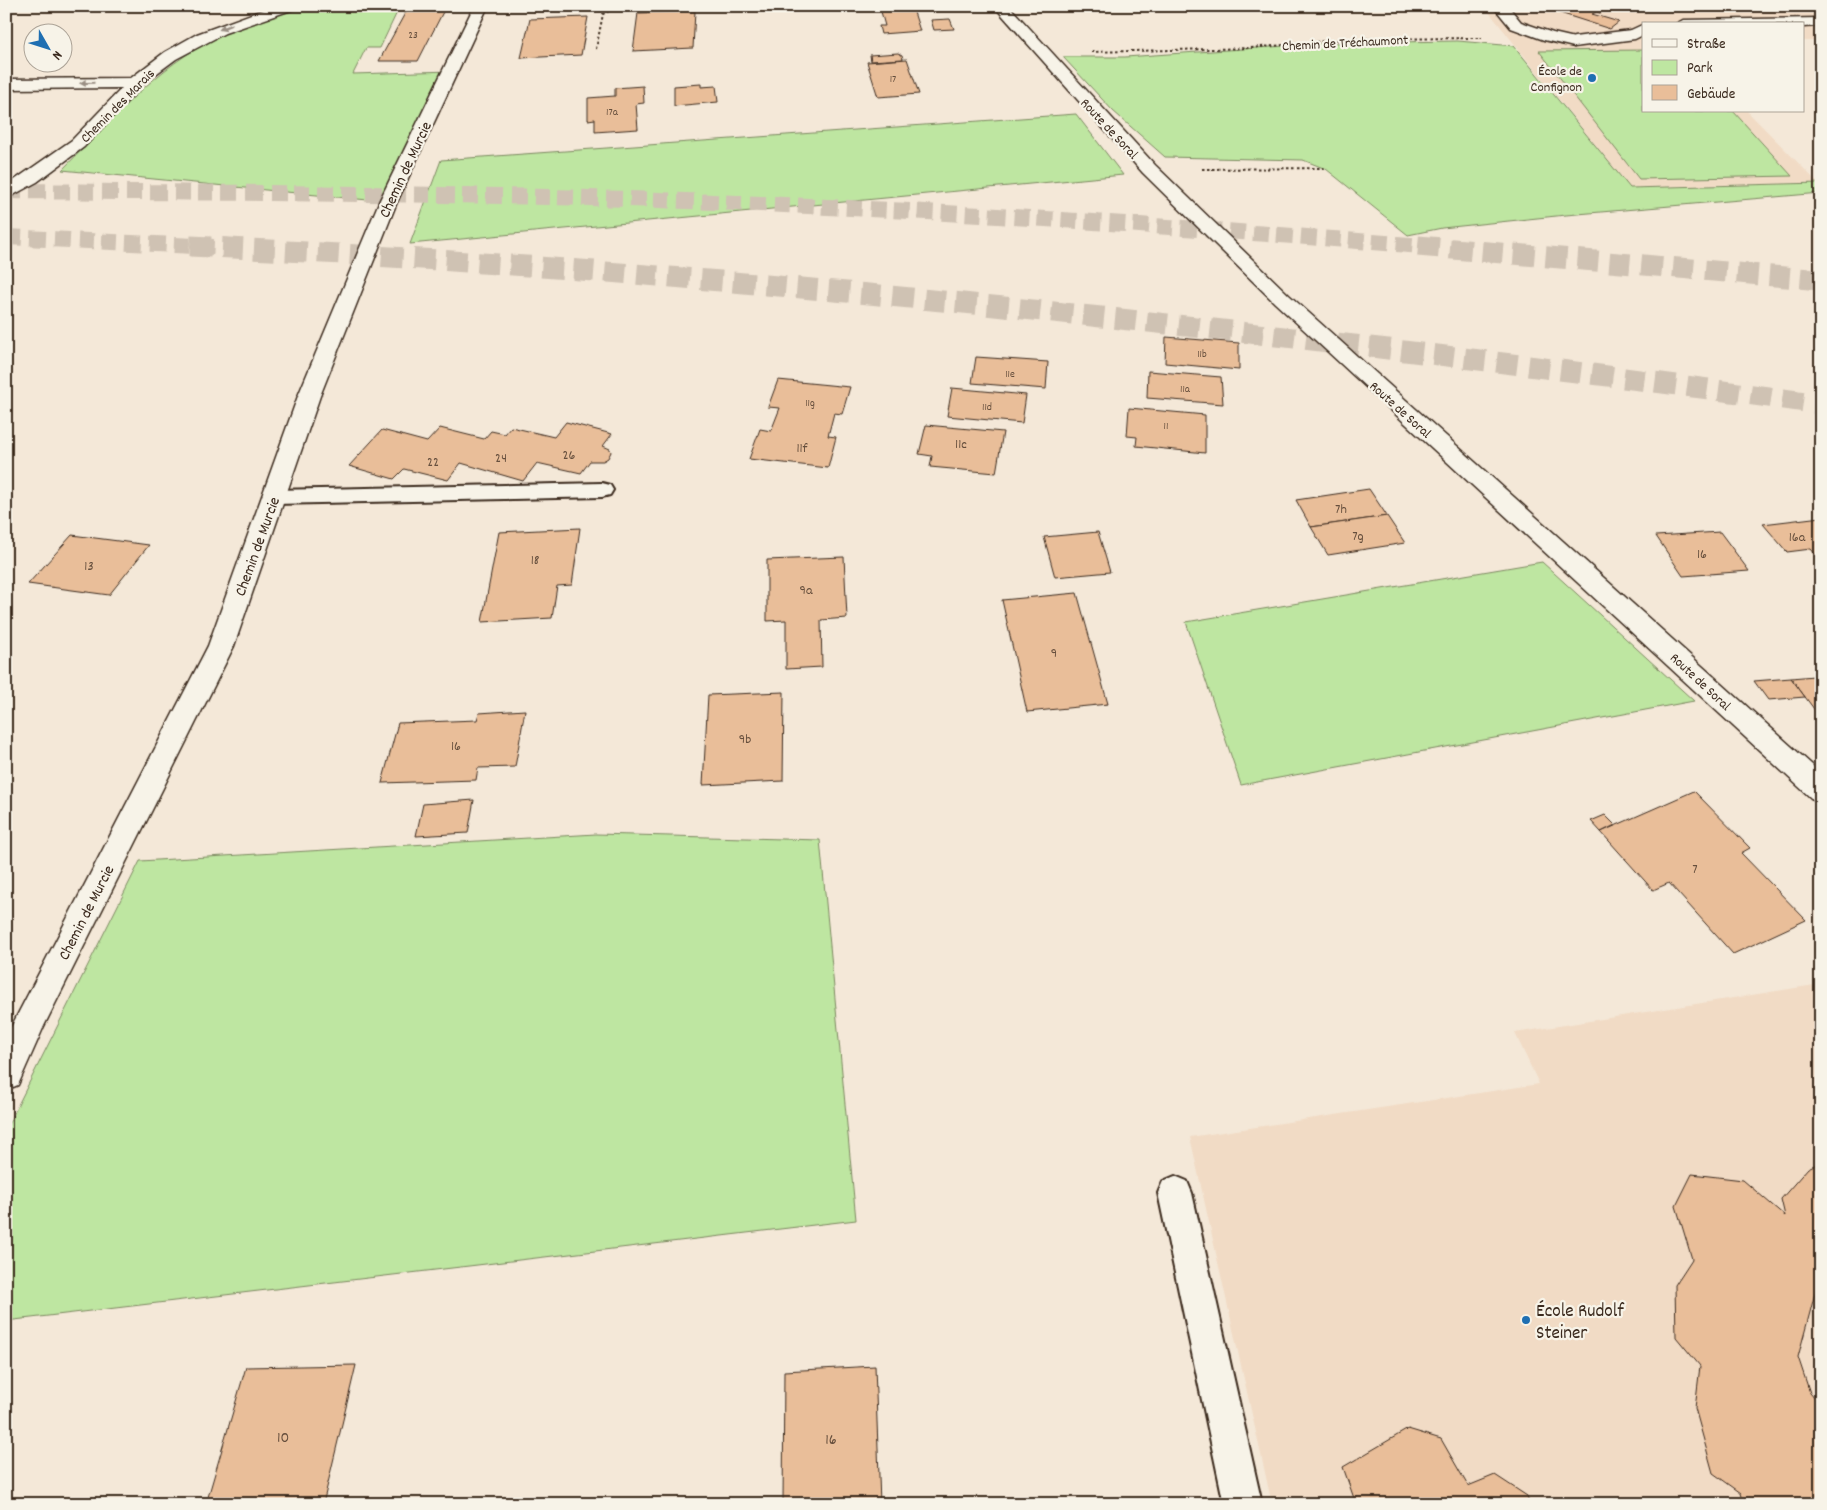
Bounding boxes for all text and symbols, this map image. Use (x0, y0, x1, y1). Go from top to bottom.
north arrow (22, 22, 72, 72)
legend (1642, 22, 1804, 112)
one-way arrow (219, 24, 234, 31)
house number: 23 (408, 28, 418, 44)
street label: Chemin de Tréchaumont (1282, 31, 1409, 57)
text: Straße (1687, 34, 1726, 56)
text: N (47, 46, 66, 64)
text: Park (1687, 58, 1713, 80)
place label: École de Confignon (1531, 62, 1582, 98)
street label: Chemin des Marais (77, 65, 160, 148)
house number: 17 (890, 72, 896, 88)
marker: École de Confignon (1586, 72, 1598, 84)
one-way arrow (78, 80, 94, 88)
text: Gebäude (1687, 84, 1736, 106)
street label: Route de Soral (1075, 94, 1143, 165)
house number: 17a (606, 105, 619, 121)
street label: Chemin de Murcie (374, 118, 439, 222)
house number: 11b (1197, 347, 1207, 363)
house number: 11e (1005, 367, 1015, 383)
street label: Route de Soral (1364, 377, 1435, 444)
house number: 11a (1180, 382, 1191, 398)
house number: 11g (805, 396, 815, 412)
house number: 11d (982, 400, 992, 416)
house number: 11 (1164, 419, 1168, 435)
house number: 11c (955, 435, 967, 455)
house number: 11f (796, 439, 809, 459)
house number: 26 (563, 446, 576, 466)
house number: 24 (495, 449, 507, 469)
house number: 22 (427, 453, 439, 473)
street label: Chemin de Murcie (230, 494, 287, 600)
house number: 7h (1335, 500, 1347, 520)
house number: 7g (1352, 527, 1364, 547)
house number: 16a (1789, 528, 1806, 548)
house number: 16 (1697, 545, 1707, 565)
house number: 18 (531, 551, 540, 571)
house number: 13 (84, 557, 94, 577)
house number: 9a (800, 581, 813, 601)
house number: 9 (1051, 644, 1057, 664)
street label: Route de Soral (1665, 649, 1735, 717)
house number: 9b (739, 730, 751, 750)
house number: 16 (451, 737, 461, 757)
house number: 7 (1692, 860, 1698, 880)
street label: Chemin de Murcie (53, 862, 121, 965)
place label: École Rudolf Steiner (1536, 1299, 1625, 1348)
marker: École Rudolf Steiner (1520, 1314, 1532, 1326)
house number: 10 (277, 1427, 289, 1450)
house number: 16 (825, 1429, 837, 1452)

